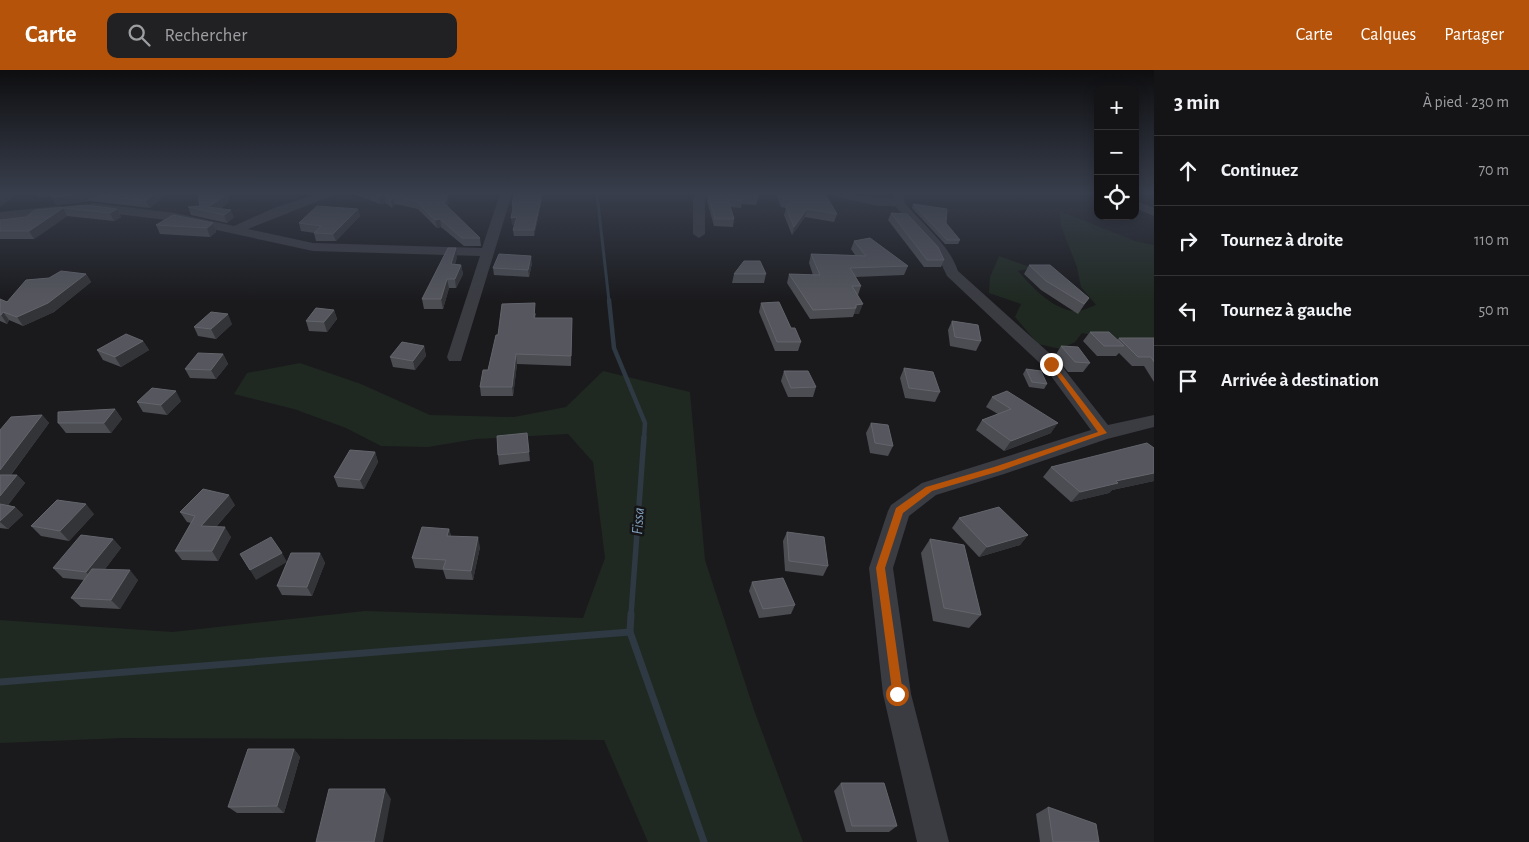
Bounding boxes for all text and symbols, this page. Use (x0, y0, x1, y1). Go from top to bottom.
search box (107, 13, 457, 58)
icon: search (125, 21, 153, 49)
text: Carte (25, 23, 77, 47)
text: Rechercher (165, 26, 247, 45)
text: Carte (1296, 26, 1333, 44)
text: Calques (1361, 26, 1416, 44)
text: Partager (1444, 26, 1504, 44)
map controls (1094, 85, 1139, 220)
button: + (1094, 85, 1139, 130)
text: 3 min (1174, 92, 1220, 113)
text: À pied · 230 m (1423, 94, 1509, 110)
button: − (1094, 130, 1139, 175)
icon: ahead (1174, 157, 1202, 185)
text: Continuez (1221, 161, 1298, 180)
text: 70 m (1478, 162, 1509, 178)
button: locate (1094, 175, 1139, 220)
icon: right (1174, 227, 1202, 255)
text: Tournez à droite (1221, 231, 1343, 250)
text: 110 m (1474, 232, 1509, 248)
icon: left (1174, 297, 1202, 325)
text: Tournez à gauche (1221, 301, 1352, 320)
text: 50 m (1478, 302, 1509, 318)
route end (1040, 353, 1063, 376)
icon: arrive (1174, 367, 1202, 395)
text: Arrivée à destination (1221, 371, 1379, 390)
water label: Fissa (629, 507, 647, 535)
route start (886, 683, 909, 706)

